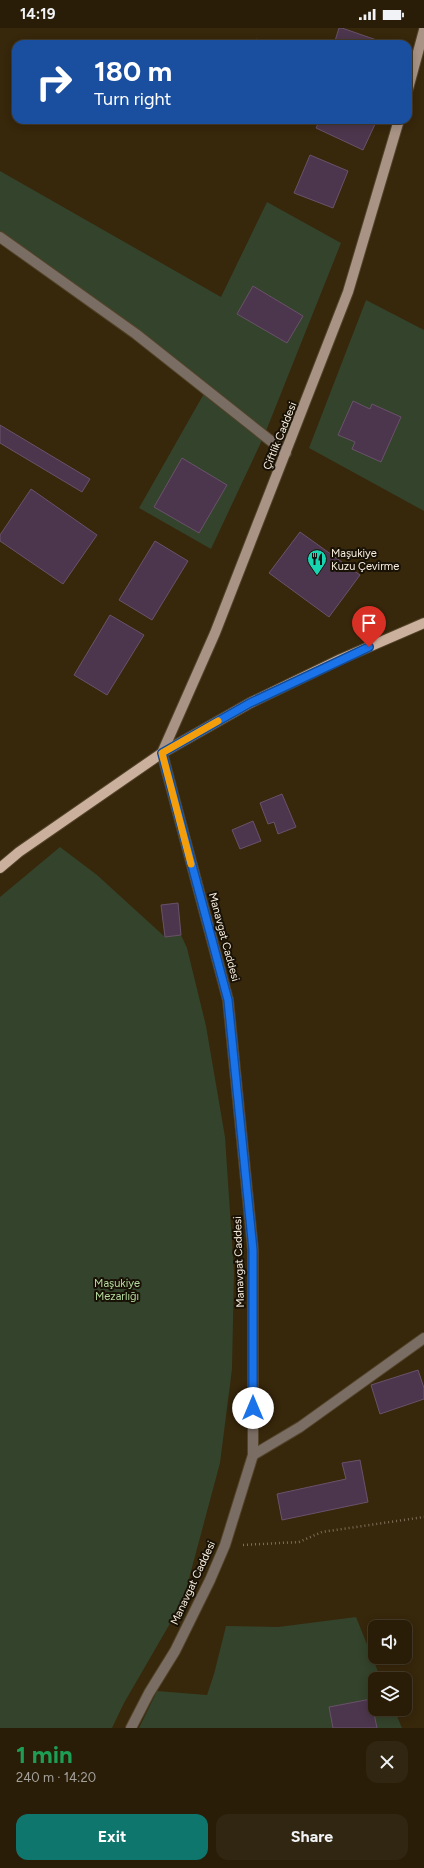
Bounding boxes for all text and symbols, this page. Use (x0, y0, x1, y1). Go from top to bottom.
text: 14:19 (20, 5, 55, 23)
text: 180 m (94, 54, 172, 88)
icon: right (28, 56, 80, 108)
text: Turn right (94, 88, 171, 110)
street label: Çiftlik Caddesi (261, 400, 299, 472)
place label: Maşukiye Kuzu Çevirme (331, 547, 399, 573)
restaurant icon: Maşukiye Kuzu Çevirme (306, 548, 328, 576)
pin (352, 606, 386, 647)
icon: arrive (358, 612, 380, 634)
street label: Manavgat Caddesi (206, 891, 242, 983)
street label: Manavgat Caddesi (231, 1216, 247, 1308)
park label: Maşukiye Mezarlığı (94, 1277, 140, 1303)
position arrow (232, 1387, 274, 1429)
street label: Manavgat Caddesi (168, 1539, 218, 1627)
map controls (368, 1620, 412, 1716)
button: sound (368, 1620, 412, 1664)
button: layers (368, 1672, 412, 1716)
text: 1 min (16, 1740, 73, 1769)
button: close (366, 1741, 408, 1783)
text: 240 m · 14:20 (16, 1770, 96, 1785)
button: Exit (16, 1814, 208, 1860)
button: Share (216, 1814, 408, 1860)

